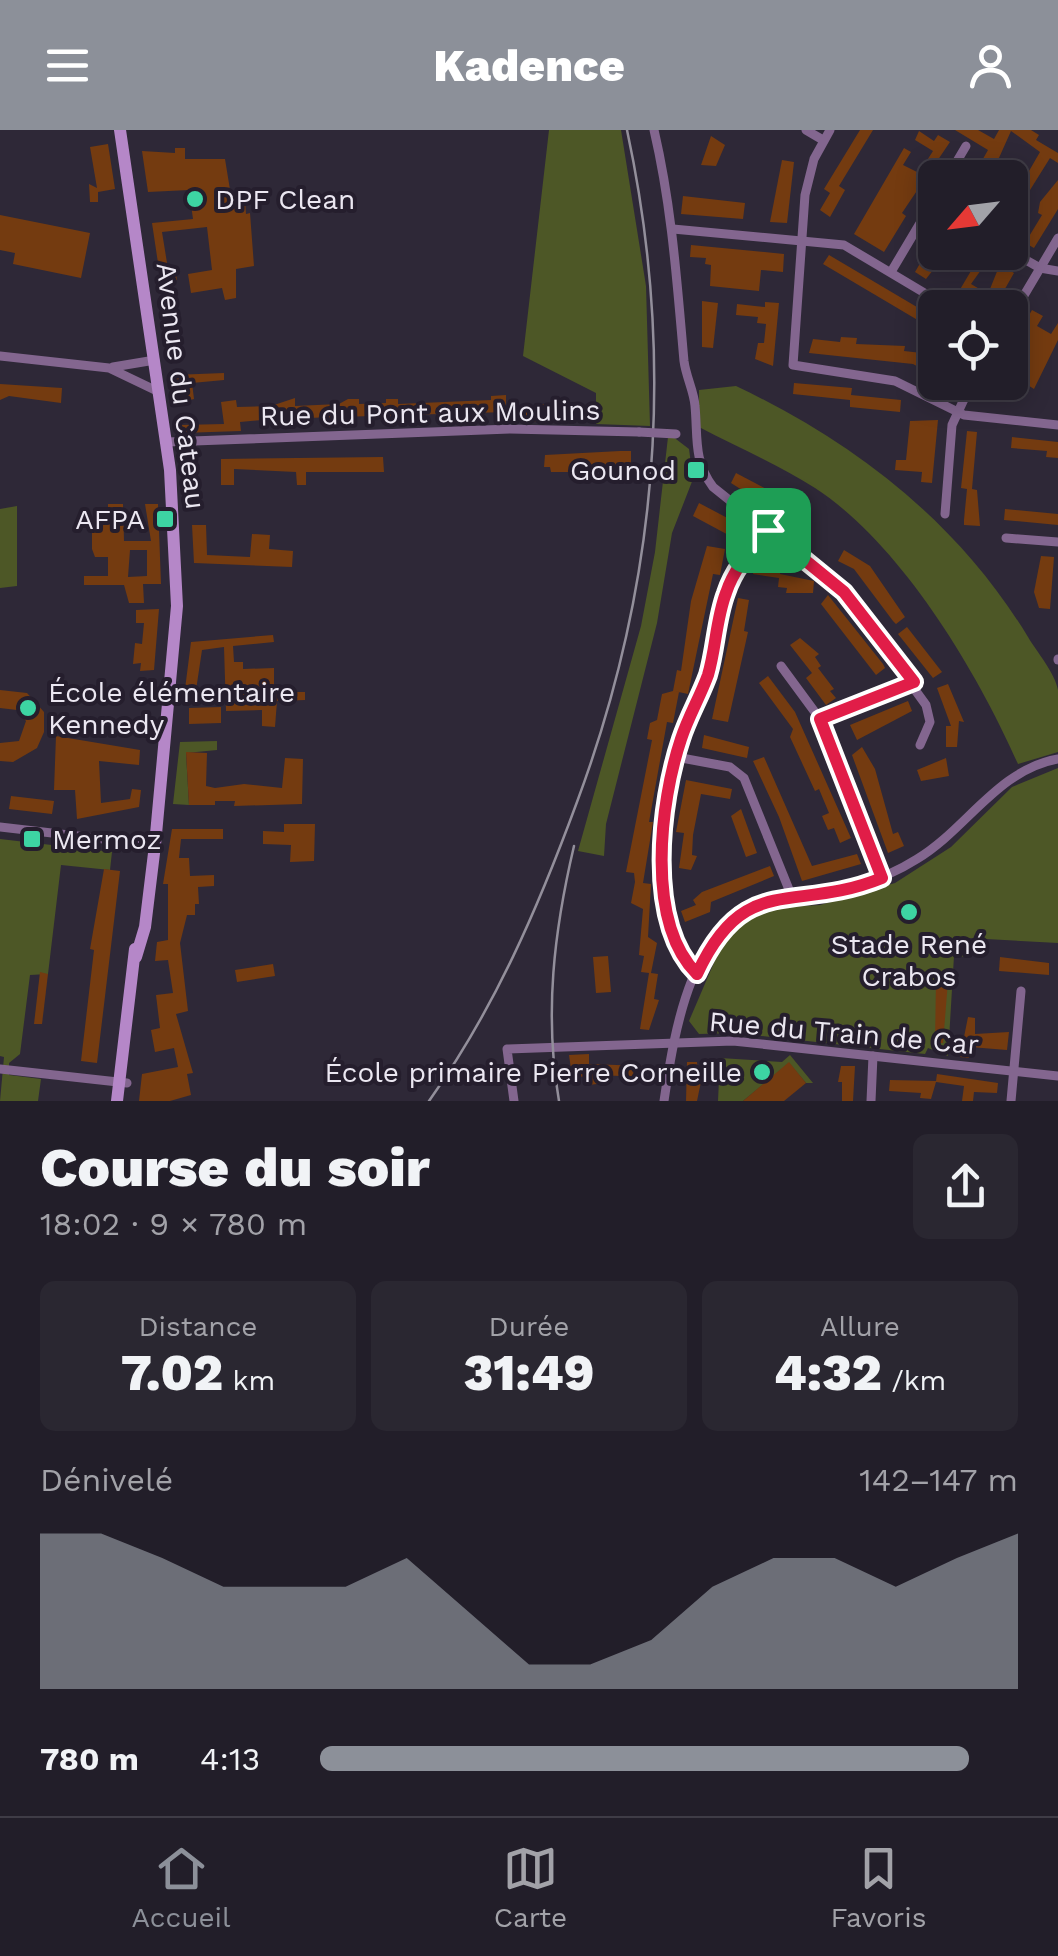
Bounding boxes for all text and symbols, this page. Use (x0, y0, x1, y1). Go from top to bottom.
icon: menu (40, 38, 95, 93)
icon: person (963, 38, 1018, 93)
text: Kadence (433, 39, 625, 92)
north arrow (918, 160, 1028, 270)
map controls (918, 160, 1028, 400)
place label: DPF Clean (215, 183, 355, 216)
marker: DPF Clean (184, 188, 206, 210)
street label: Avenue du Cateau (149, 261, 213, 511)
button: locate (918, 290, 1028, 400)
street label: Rue du Pont aux Moulins (259, 394, 601, 432)
place label: Gounod (570, 454, 676, 487)
marker: Gounod (685, 459, 707, 481)
pin (726, 488, 811, 573)
place label: AFPA (75, 503, 145, 536)
icon: arrive (741, 503, 796, 558)
marker: AFPA (154, 508, 176, 530)
place label: École élémentaire Kennedy (48, 676, 295, 741)
marker: École élémentaire Kennedy (17, 697, 39, 719)
place label: Mermoz (52, 823, 161, 856)
marker: Mermoz (21, 828, 43, 850)
marker: Stade René Crabos (898, 901, 920, 923)
place label: Stade René Crabos (831, 928, 987, 993)
street label: Rue du Train de Car (708, 1005, 980, 1061)
place label: École primaire Pierre Corneille (324, 1056, 742, 1089)
marker: École primaire Pierre Corneille (751, 1061, 773, 1083)
button: share (913, 1134, 1018, 1239)
text: Course du soir (40, 1135, 430, 1199)
text: 18:02 · 9 × 780 m (40, 1205, 307, 1243)
text: Distance (138, 1310, 258, 1343)
text: Durée (489, 1310, 569, 1343)
text: Allure (820, 1310, 900, 1343)
text: 7.02 (121, 1343, 223, 1402)
text: 31:49 (463, 1343, 595, 1402)
text: 4:32 (774, 1343, 882, 1402)
text: km (223, 1364, 275, 1397)
text: /km (882, 1364, 946, 1397)
text: Dénivelé (40, 1461, 173, 1499)
text: 142–147 m (859, 1461, 1018, 1499)
text: 780 m (40, 1740, 139, 1778)
text: 4:13 (200, 1740, 260, 1778)
tab: Accueil (132, 1841, 231, 1934)
tab: Carte (494, 1841, 567, 1934)
tab: Favoris (830, 1841, 926, 1934)

